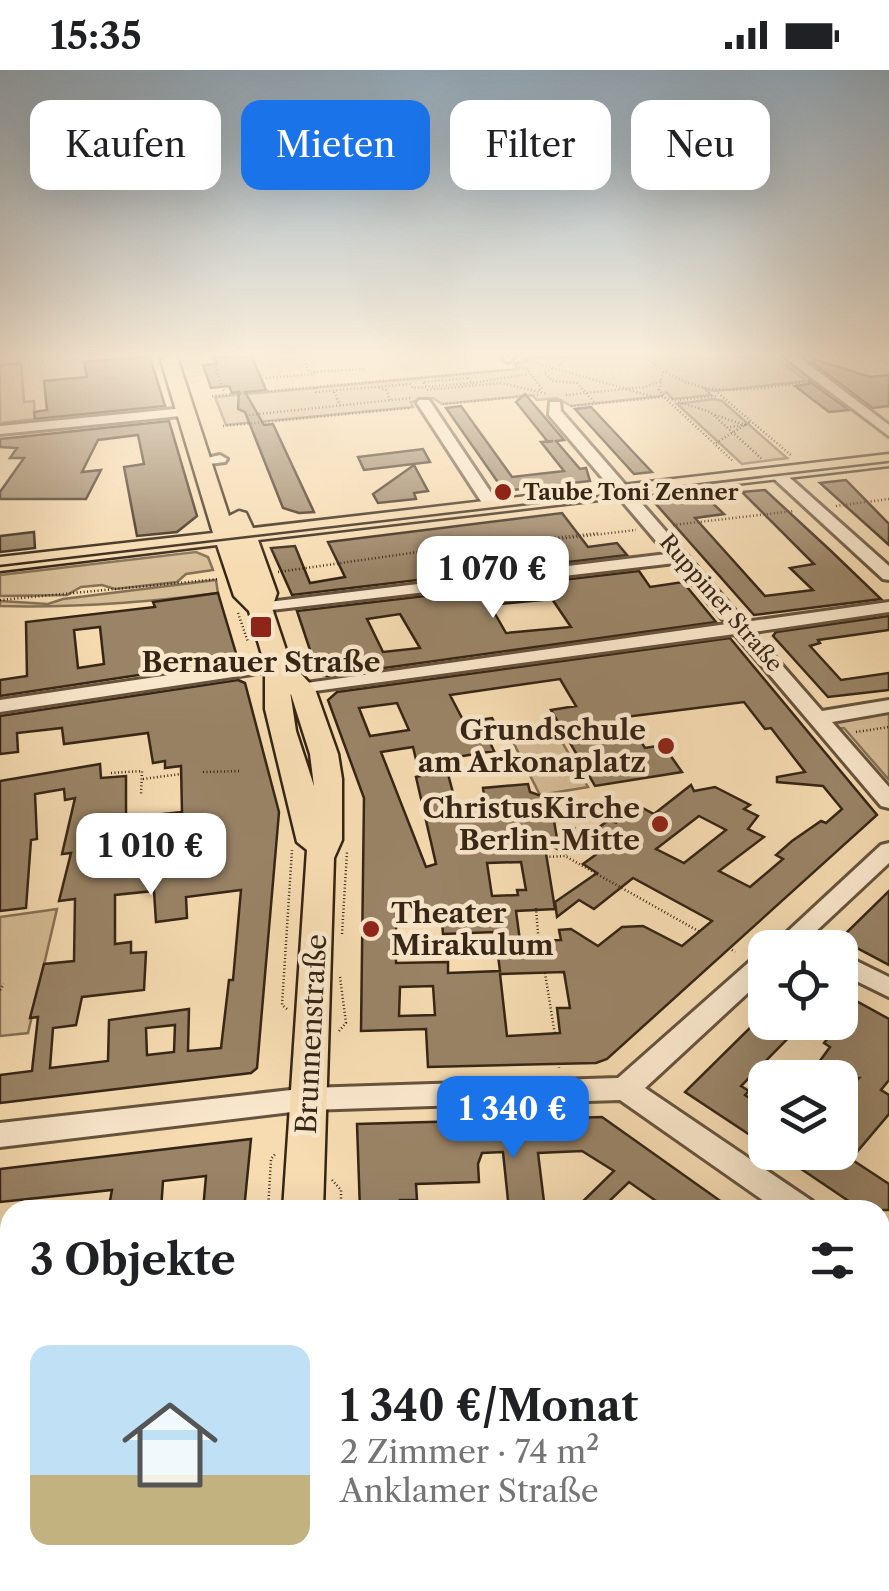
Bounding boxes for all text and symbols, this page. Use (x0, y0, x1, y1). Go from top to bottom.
text: 15:35 (50, 12, 142, 59)
chip: Kaufen (30, 100, 221, 190)
chip: Mieten (241, 100, 430, 190)
chip: Filter (450, 100, 611, 190)
chip: Neu (631, 100, 770, 190)
place label: Taube Toni Zenner (523, 479, 739, 506)
marker: Taube Toni Zenner (492, 481, 514, 503)
street label: Ruppiner Straße (654, 529, 788, 677)
pin: 1 070 € (401, 536, 585, 621)
text: 1 070 € (439, 549, 547, 588)
marker: Bernauer Straße (248, 614, 274, 640)
place label: Bernauer Straße (142, 645, 380, 679)
place label: Grundschule am Arkonaplatz (418, 713, 646, 779)
marker: Grundschule am Arkonaplatz (655, 735, 677, 757)
place label: ChristusKirche Berlin-Mitte (422, 791, 640, 857)
pin: 1 010 € (59, 813, 243, 898)
marker: ChristusKirche Berlin-Mitte (649, 813, 671, 835)
text: 1 010 € (98, 826, 204, 865)
place label: Theater Mirakulum (391, 896, 554, 962)
marker: Theater Mirakulum (360, 918, 382, 940)
map controls (748, 930, 858, 1170)
button: locate (748, 930, 858, 1040)
street label: Brunnenstraße (289, 933, 333, 1135)
button: layers (748, 1060, 858, 1170)
pin: 1 340 € (421, 1076, 605, 1161)
text: 1 340 € (459, 1089, 567, 1128)
icon: filters (805, 1233, 860, 1288)
text: 3 Objekte (30, 1234, 236, 1286)
text: 1 340 €/Monat (340, 1380, 638, 1432)
icon: home (110, 1385, 230, 1505)
text: 2 Zimmer · 74 m² (340, 1432, 599, 1471)
text: Anklamer Straße (340, 1471, 599, 1510)

